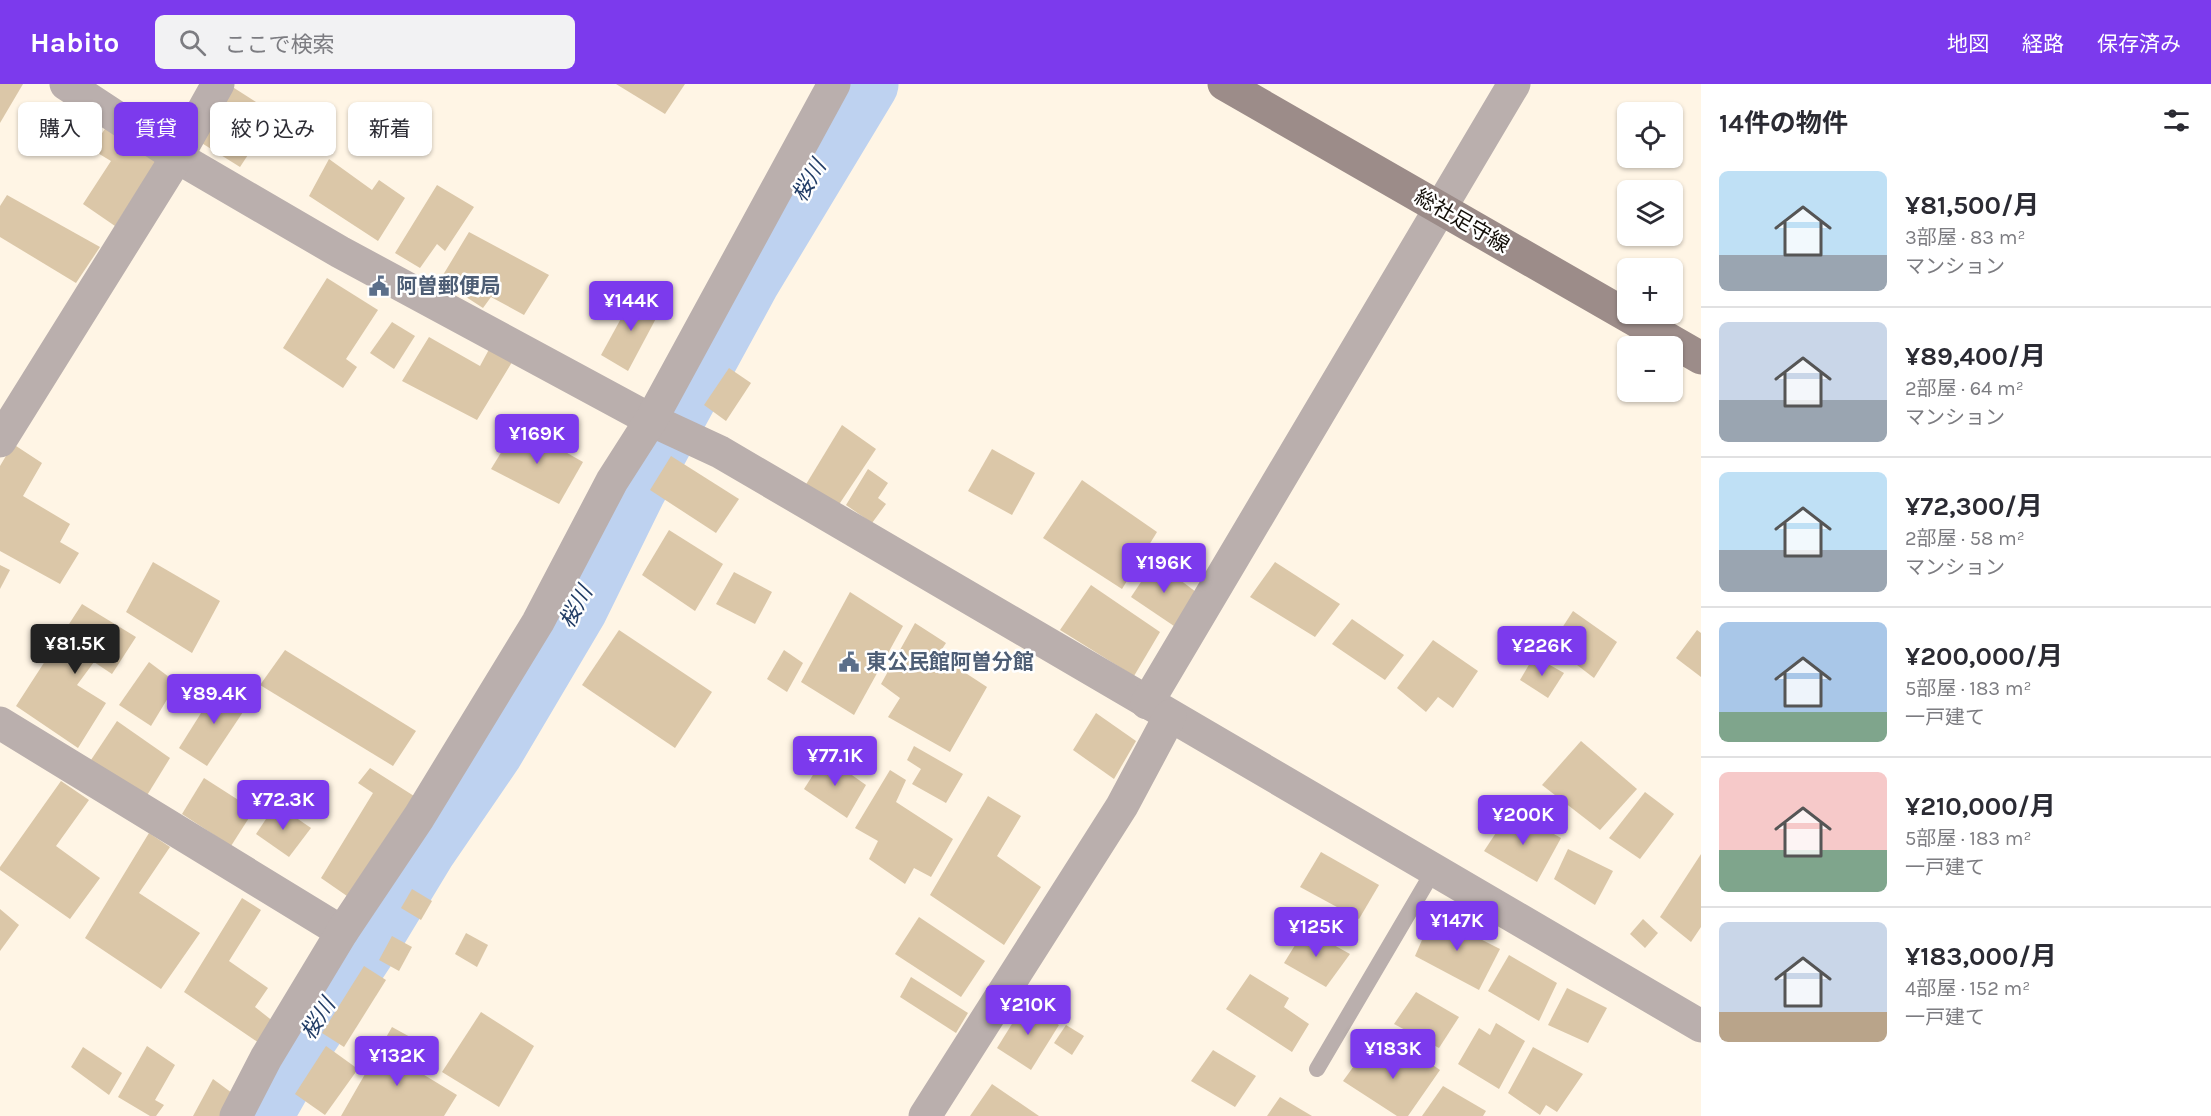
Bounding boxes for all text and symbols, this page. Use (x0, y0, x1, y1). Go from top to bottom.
search box (155, 15, 575, 69)
text: Habito (30, 26, 119, 59)
icon: search (176, 26, 209, 59)
text: ここで検索 (224, 32, 334, 58)
text: 地図 (1947, 32, 1989, 56)
text: 経路 (2022, 32, 2064, 56)
text: 保存済み (2097, 32, 2181, 56)
chip: 購入 (18, 102, 102, 156)
chip: 賃貸 (114, 102, 198, 156)
chip: 絞り込み (210, 102, 336, 156)
chip: 新着 (348, 102, 432, 156)
map controls (1617, 102, 1683, 402)
button: locate (1617, 102, 1683, 168)
icon: filters (2160, 104, 2193, 137)
text: 14件の物件 (1719, 108, 1848, 139)
water label: 桜川 (787, 154, 833, 207)
button: layers (1617, 180, 1683, 246)
street label: 総社足守線 (1411, 184, 1513, 258)
text: ¥81,500/月 (1905, 190, 2039, 221)
icon: home (1767, 195, 1839, 267)
text: 3部屋 · 83 m² (1905, 226, 2025, 249)
text: マンション (1905, 255, 2005, 278)
button: + (1617, 258, 1683, 324)
public building icon: 阿曽郵便局 (367, 274, 391, 298)
place label: 阿曽郵便局 (396, 274, 501, 298)
pin: ¥144K (589, 281, 673, 332)
text: ¥144K (603, 289, 659, 312)
button: − (1617, 336, 1683, 402)
text: ¥89,400/月 (1905, 341, 2046, 372)
icon: home (1767, 346, 1839, 418)
text: 2部屋 · 64 m² (1905, 377, 2024, 400)
text: マンション (1905, 406, 2005, 429)
pin: ¥169K (495, 414, 579, 465)
text: ¥169K (509, 422, 565, 445)
text: ¥72,300/月 (1905, 491, 2043, 522)
icon: home (1767, 496, 1839, 568)
text: 2部屋 · 58 m² (1905, 527, 2025, 550)
pin: ¥196K (1122, 543, 1206, 594)
text: ¥196K (1136, 551, 1192, 574)
text: マンション (1905, 556, 2005, 579)
water label: 桜川 (554, 580, 599, 633)
pin: ¥81.5K (26, 624, 124, 675)
pin: ¥226K (1500, 626, 1584, 677)
text: ¥81.5K (45, 632, 105, 655)
text: ¥226K (1511, 634, 1573, 657)
text: ¥200,000/月 (1905, 641, 2063, 672)
icon: home (1767, 646, 1839, 718)
public building icon: 東公民館阿曽分館 (837, 650, 861, 674)
place label: 東公民館阿曽分館 (866, 650, 1034, 674)
pin: ¥89.4K (165, 674, 263, 725)
text: 5部屋 · 183 m² (1905, 677, 2032, 700)
text: ¥89.4K (181, 682, 247, 705)
text: 一戸建て (1905, 706, 1985, 729)
pin: ¥77.1K (786, 736, 884, 787)
text: ¥77.1K (807, 744, 863, 767)
pin: ¥72.3K (234, 780, 332, 831)
text: ¥72.3K (251, 788, 315, 811)
text: ¥210,000/月 (1905, 791, 2056, 822)
pin: ¥200K (1481, 795, 1565, 846)
icon: home (1767, 796, 1839, 868)
text: ¥200K (1492, 803, 1554, 826)
text: 5部屋 · 183 m² (1905, 827, 2032, 850)
text: 一戸建て (1905, 856, 1985, 879)
pin: ¥147K (1415, 901, 1499, 952)
pin: ¥125K (1274, 907, 1358, 958)
text: ¥147K (1430, 909, 1484, 932)
text: ¥125K (1288, 915, 1344, 938)
text: ¥183,000/月 (1905, 941, 2057, 972)
icon: home (1767, 946, 1839, 1018)
text: 4部屋 · 152 m² (1905, 977, 2030, 1000)
pin: ¥210K (986, 985, 1070, 1036)
water label: 桜川 (295, 992, 342, 1045)
text: ¥210K (1000, 993, 1056, 1016)
text: 一戸建て (1905, 1006, 1985, 1029)
pin: ¥183K (1351, 1029, 1435, 1080)
pin: ¥132K (355, 1036, 439, 1087)
text: ¥183K (1364, 1037, 1422, 1060)
text: ¥132K (369, 1044, 425, 1067)

